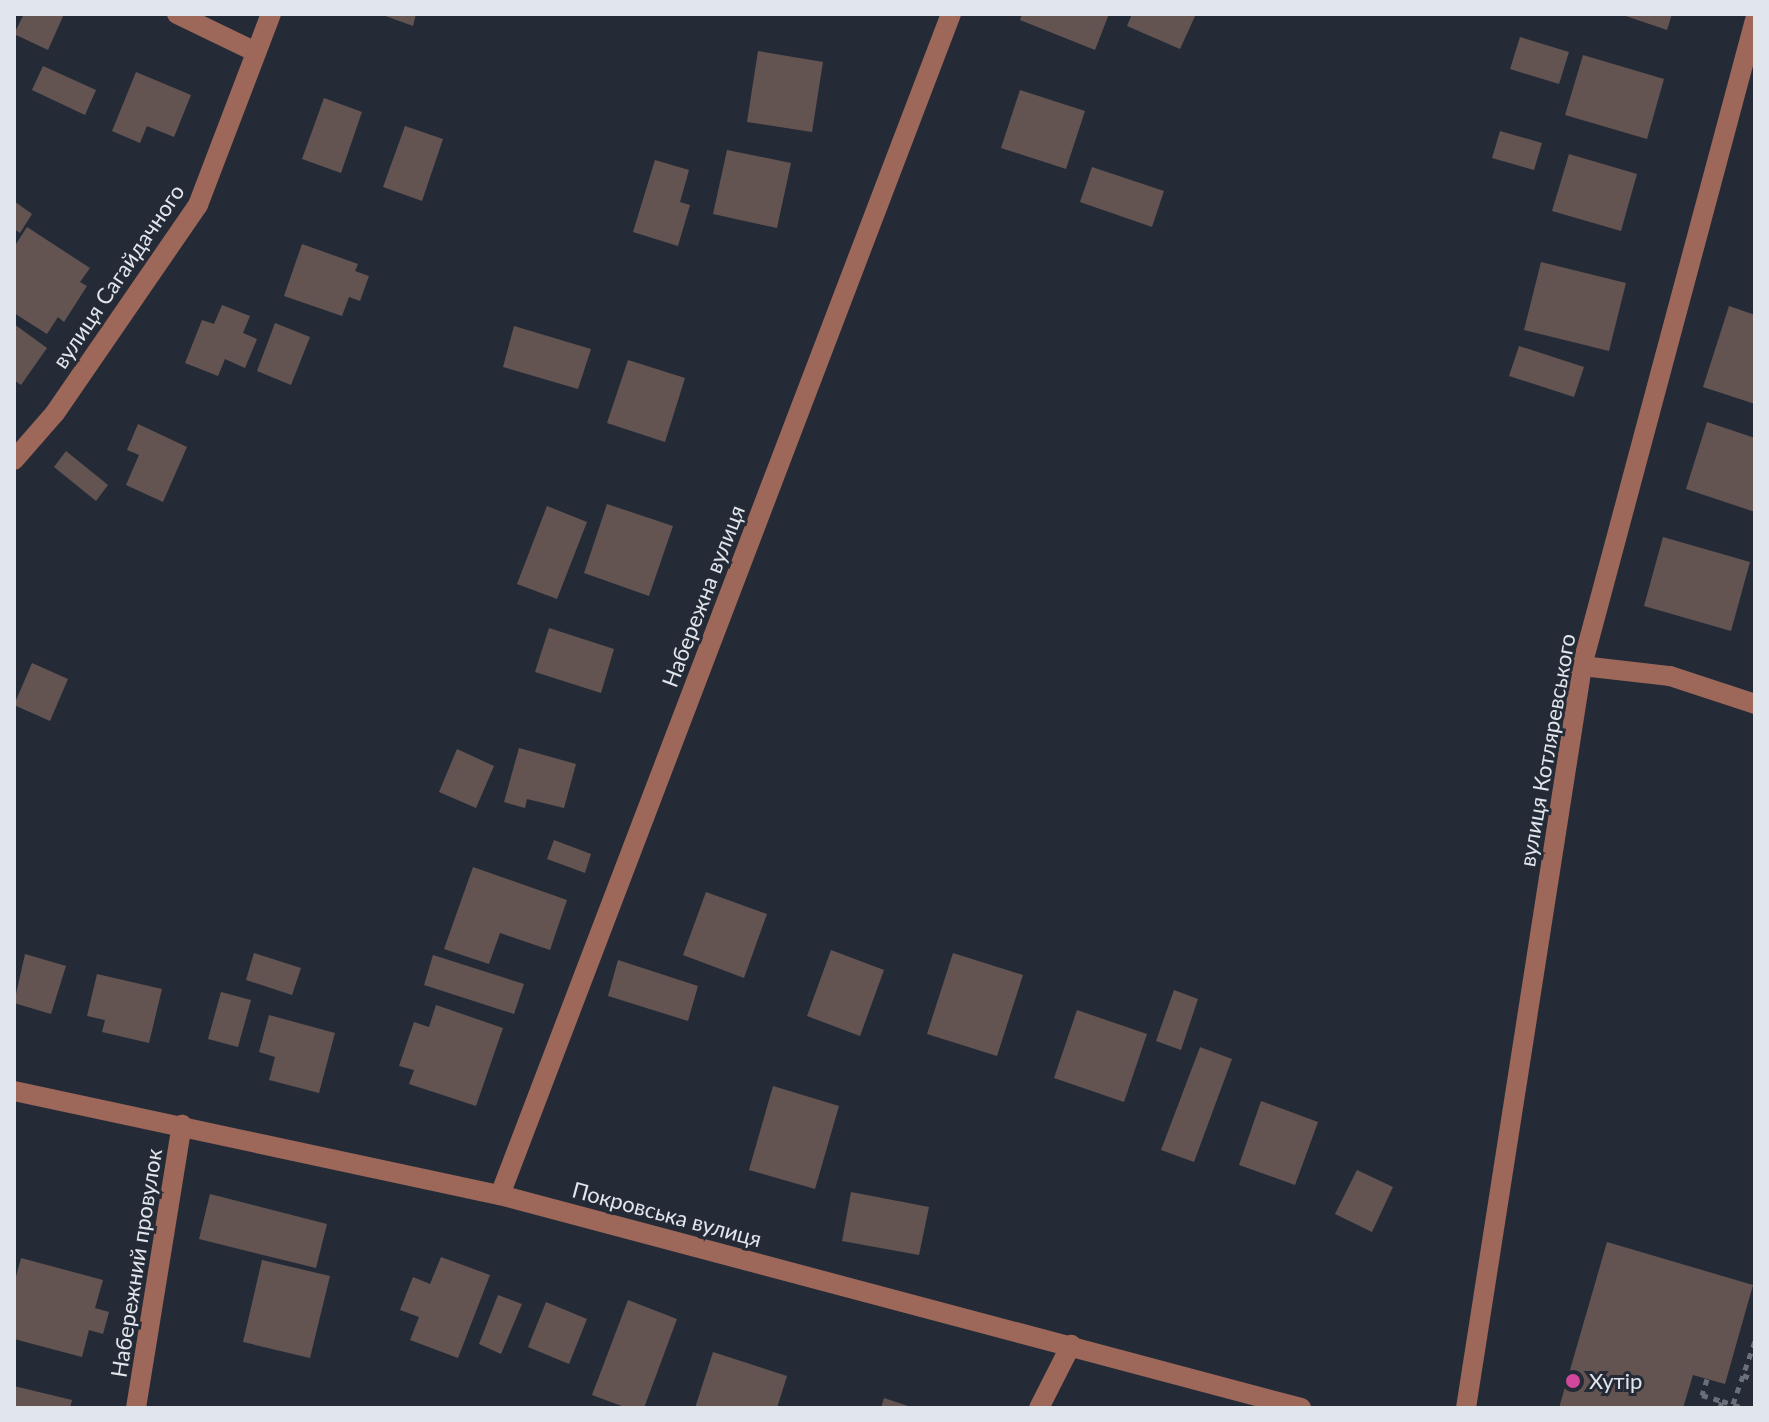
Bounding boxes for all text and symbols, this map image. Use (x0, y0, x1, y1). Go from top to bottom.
street label: вулиця Сагайдачного (47, 179, 189, 373)
street label: Набережна вулиця (656, 501, 750, 691)
street label: вулиця Котляревського (1513, 631, 1581, 869)
street label: Набережний провулок (105, 1147, 167, 1379)
street label: Покровська вулиця (569, 1176, 765, 1252)
place label: Хутір (1589, 1368, 1642, 1394)
marker: Хутір (1564, 1372, 1582, 1390)

